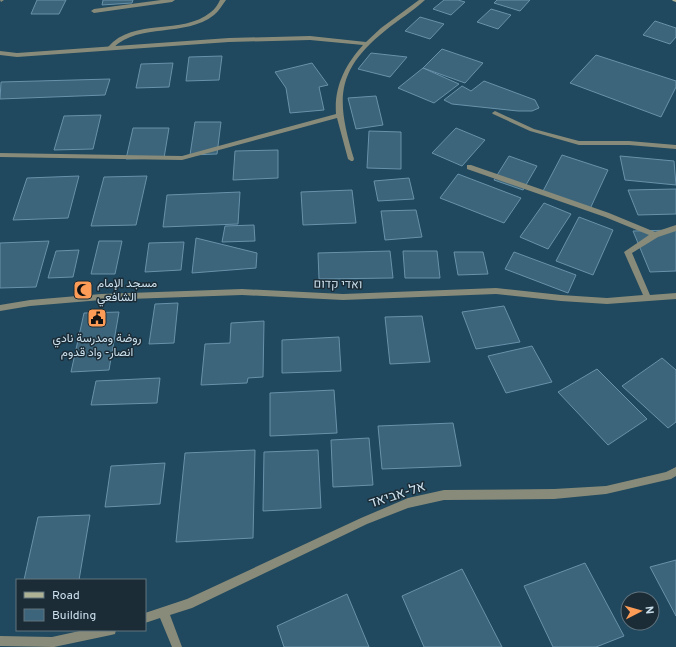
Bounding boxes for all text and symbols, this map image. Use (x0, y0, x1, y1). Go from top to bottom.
place label: مسجد الإمام الشافعي (97, 276, 157, 307)
street label: ואדי קדום (313, 277, 363, 293)
mosque icon: مسجد الإمام الشافعي (72, 279, 94, 301)
public building icon: روضة ومدرسة نادي انصار- واد قدوم (86, 307, 108, 329)
place label: روضة ومدرسة نادي انصار- واد قدوم (53, 331, 141, 361)
street label: אל-אביאד (367, 478, 428, 513)
legend (16, 579, 146, 631)
text: Road (52, 588, 80, 604)
north arrow (620, 591, 660, 631)
text: N (642, 605, 656, 615)
text: Building (52, 608, 96, 624)

